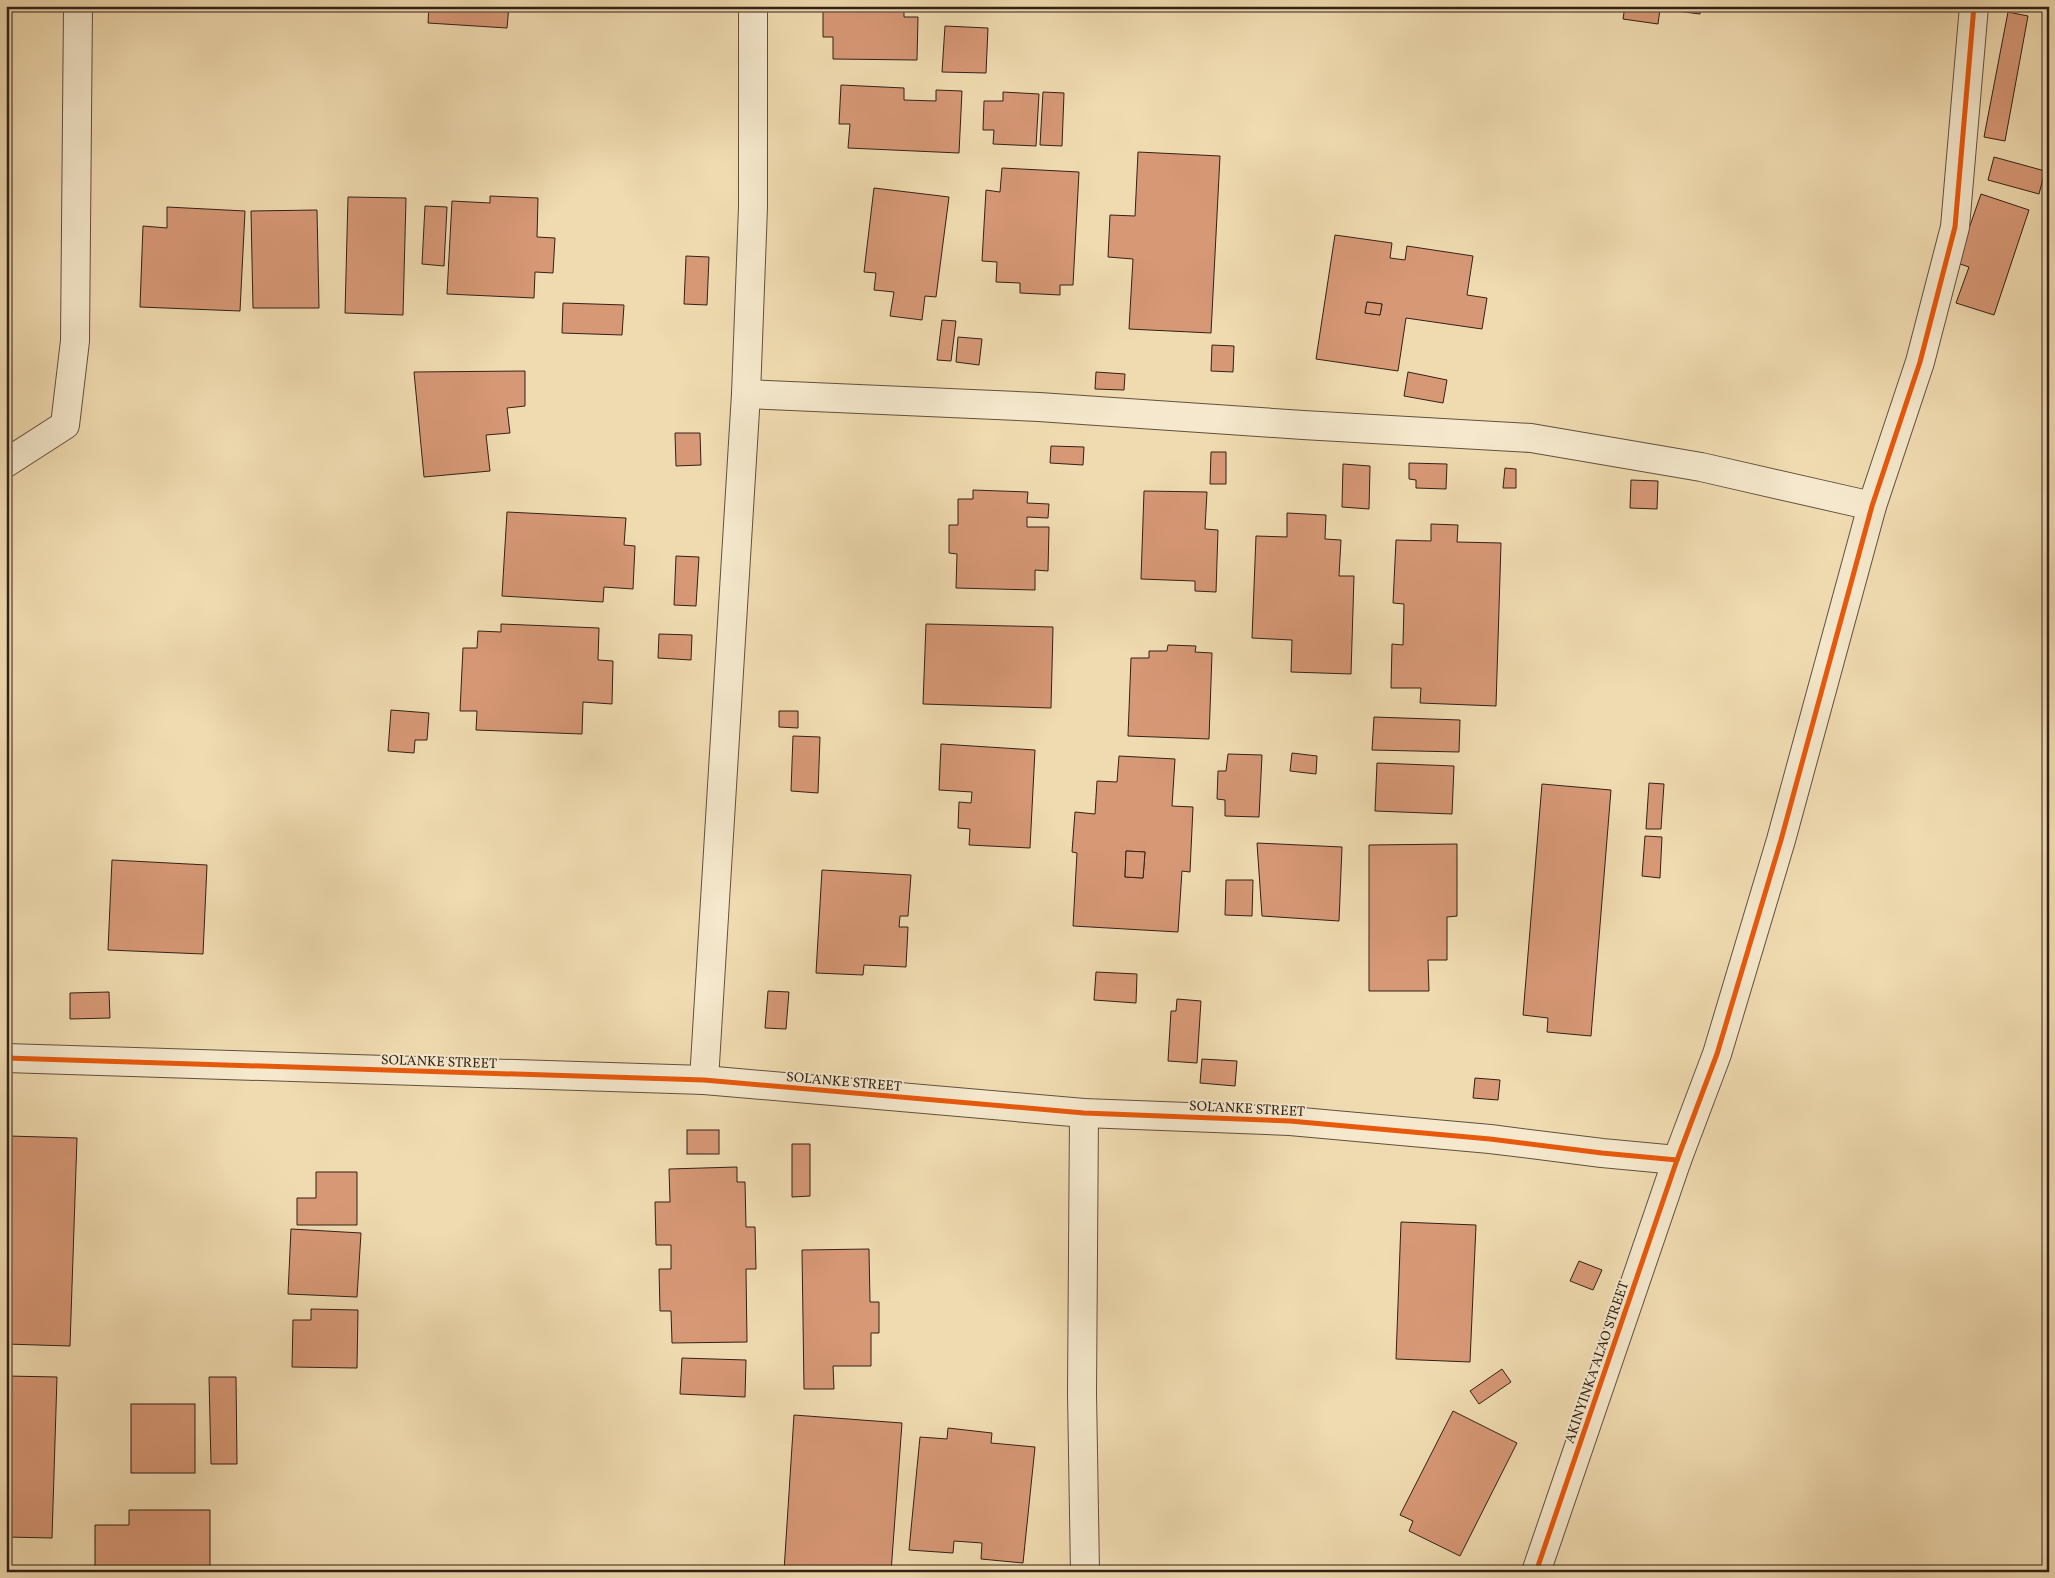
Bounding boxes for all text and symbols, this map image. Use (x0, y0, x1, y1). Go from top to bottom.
street label: SOLANKE STREET (381, 1051, 497, 1074)
street label: SOLANKE STREET (785, 1068, 903, 1097)
street label: SOLANKE STREET (1188, 1097, 1305, 1122)
street label: AKINYINKA ALAO STREET (1561, 1279, 1634, 1446)

